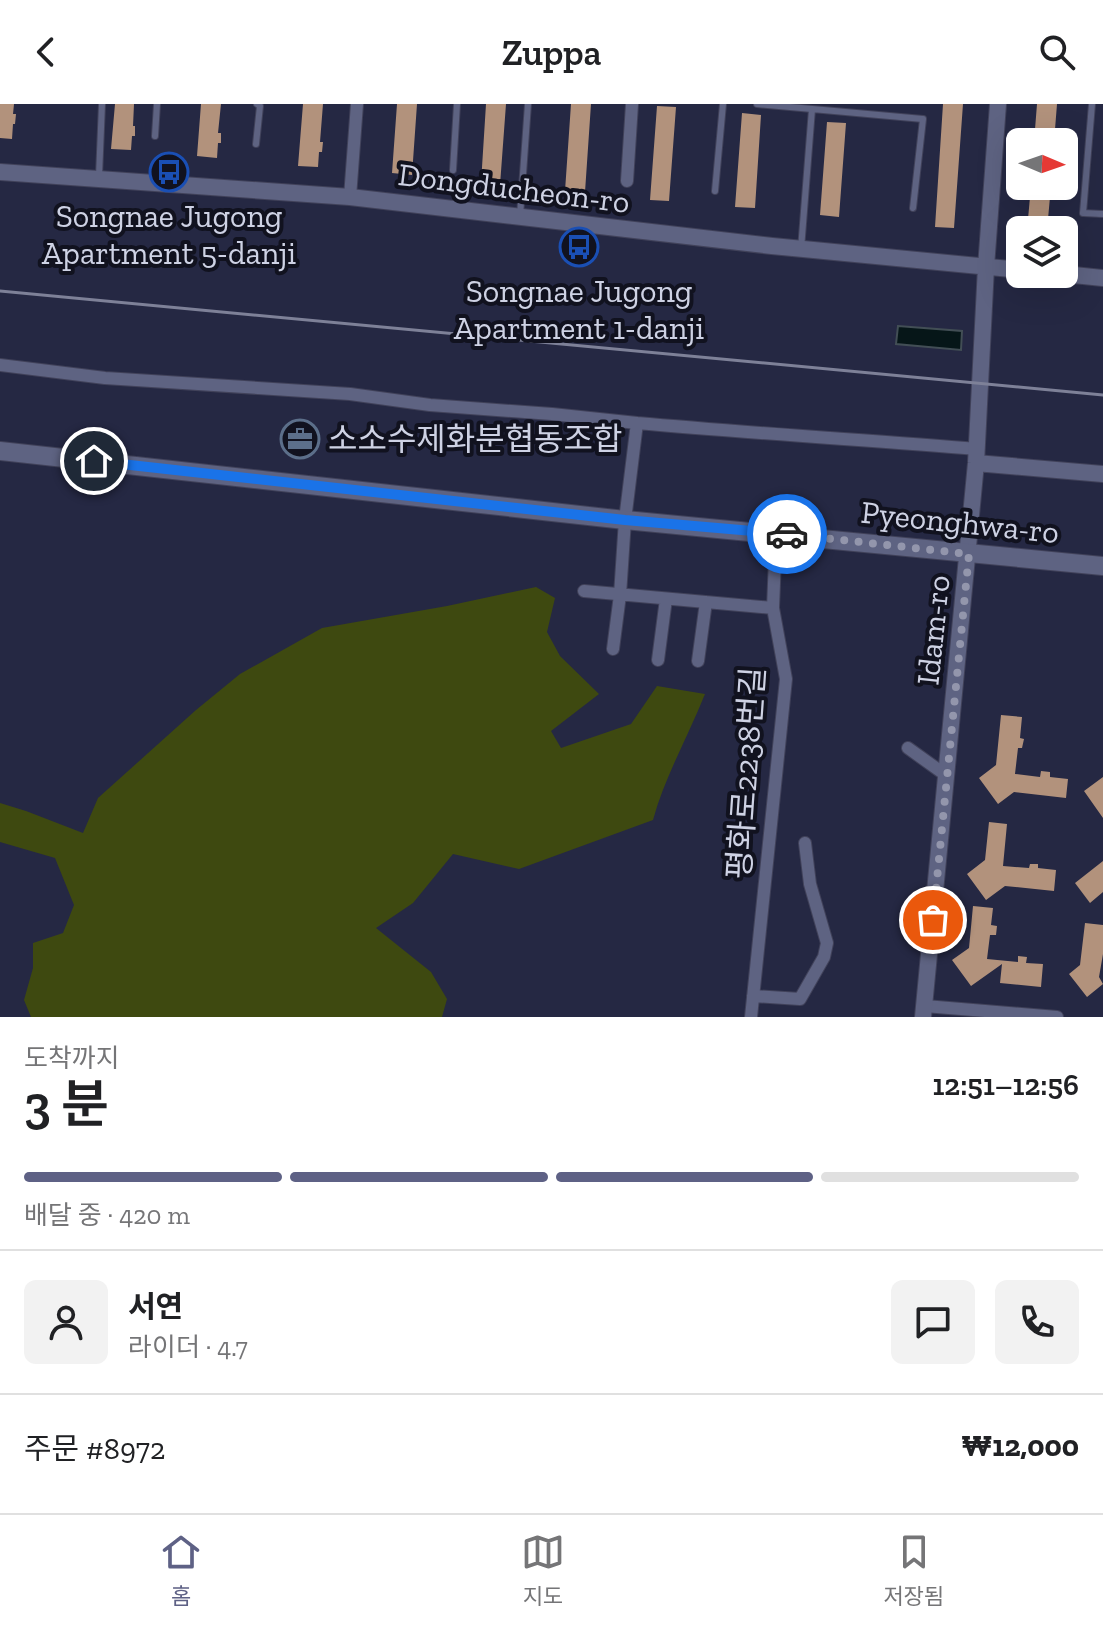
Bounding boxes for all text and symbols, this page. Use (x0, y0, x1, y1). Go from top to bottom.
icon: back (24, 30, 68, 74)
icon: search (1035, 30, 1079, 74)
text: Zuppa (502, 31, 601, 74)
north arrow (1006, 128, 1078, 200)
map controls (1006, 128, 1078, 288)
bus stop icon: Songnae Jugong Apartment 5-danji (148, 151, 190, 193)
street label: Dongducheon-ro (396, 155, 632, 221)
place label: Songnae Jugong Apartment 5-danji (42, 197, 296, 272)
button: layers (1006, 216, 1078, 288)
bus stop icon: Songnae Jugong Apartment 1-danji (558, 226, 600, 268)
place label: Songnae Jugong Apartment 1-danji (454, 272, 704, 347)
office icon: 소소수제화분협동조합 (279, 418, 321, 460)
place label: 소소수제화분협동조합 (328, 420, 622, 458)
pin (60, 427, 128, 495)
icon: home (72, 439, 116, 483)
street label: Pyeonghwa-ro (859, 493, 1061, 551)
courier (747, 494, 827, 574)
icon: car (765, 512, 809, 556)
street label: Idam-ro (908, 573, 958, 687)
street label: 평화로2238번길 (720, 665, 772, 881)
pin (899, 886, 967, 954)
icon: bag (911, 898, 955, 942)
text: 도착까지 (24, 1042, 120, 1074)
text: 12:51–12:56 (932, 1067, 1079, 1103)
text: 3 분 (24, 1073, 109, 1135)
text: 배달 중 · 420 m (24, 1199, 190, 1231)
button: person (24, 1280, 108, 1364)
button: chat (891, 1280, 975, 1364)
button: phone (995, 1280, 1079, 1364)
text: 서연 (128, 1289, 183, 1325)
text: 라이더 · 4.7 (128, 1331, 248, 1363)
text: ₩12,000 (961, 1428, 1079, 1464)
text: 주문 #8972 (24, 1431, 165, 1467)
tab: 홈 (159, 1530, 203, 1610)
tab: 지도 (521, 1530, 565, 1610)
tab: 저장됨 (883, 1530, 944, 1610)

